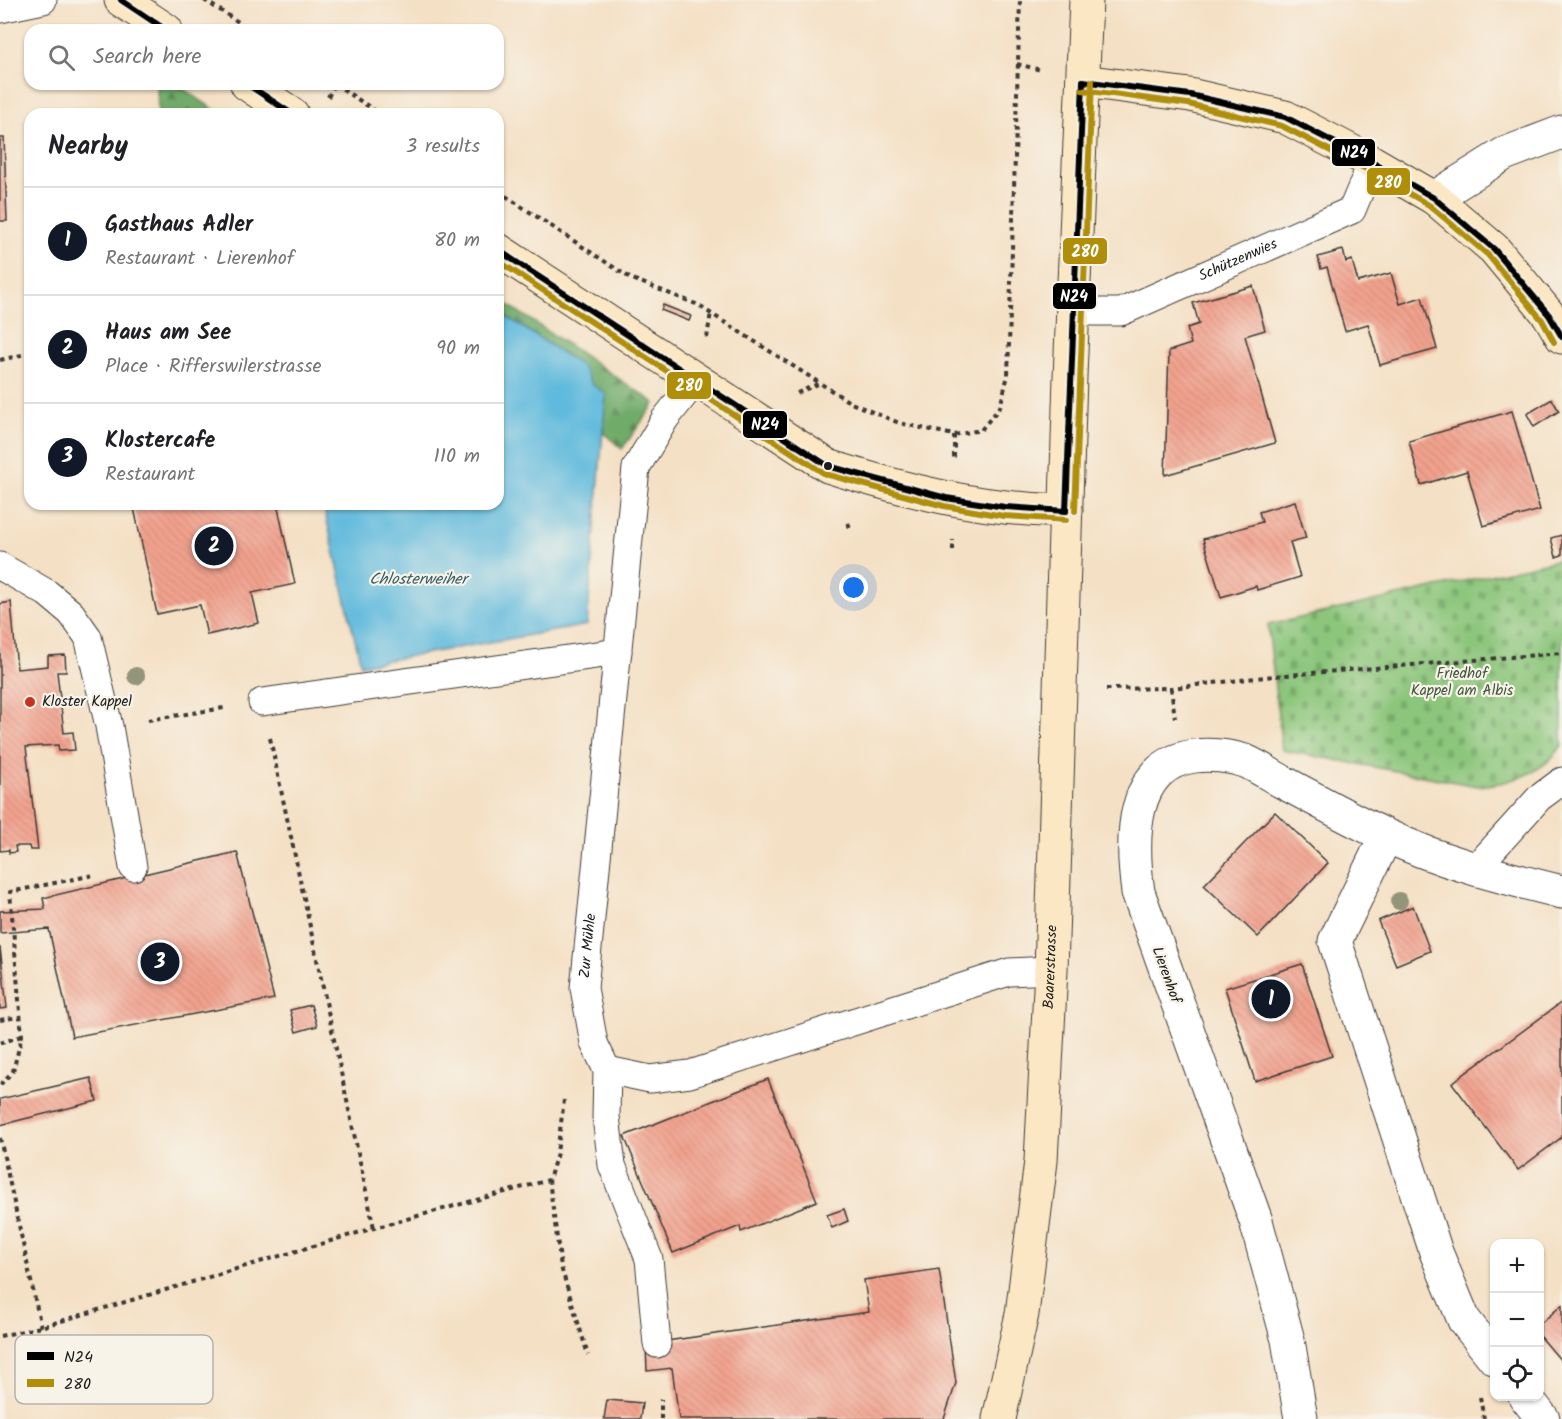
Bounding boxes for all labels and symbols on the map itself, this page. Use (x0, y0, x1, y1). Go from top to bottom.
line badge: N24 (1331, 138, 1376, 167)
text: N24 (1340, 141, 1368, 166)
line badge: 280 (1366, 167, 1411, 196)
text: 280 (1375, 171, 1402, 196)
street label: Schützenwies (1195, 232, 1282, 288)
line badge: 280 (1062, 237, 1108, 265)
text: 280 (1072, 240, 1099, 265)
line badge: N24 (1052, 282, 1097, 310)
text: N24 (1060, 285, 1088, 310)
line badge: 280 (666, 371, 712, 400)
text: 280 (676, 374, 703, 399)
line badge: N24 (742, 410, 788, 439)
text: N24 (751, 413, 779, 438)
unlabelled marker (822, 460, 834, 472)
pin: 2 (194, 524, 234, 568)
water label: Chlosterweiher (369, 567, 471, 592)
your location (839, 573, 868, 602)
park label: Friedhof Kappel am Albis (1411, 662, 1514, 703)
place label: Kloster Kappel (42, 690, 132, 714)
marker: Kloster Kappel (23, 695, 37, 709)
street label: Zur Mühle (573, 912, 603, 979)
street label: Baarerstrasse (1037, 924, 1064, 1010)
pin: 3 (140, 940, 180, 984)
street label: Lierenhof (1145, 943, 1188, 1008)
pin: 1 (1252, 976, 1290, 1022)
legend (15, 1335, 213, 1404)
text: N24 (64, 1345, 93, 1370)
text: 280 (64, 1372, 91, 1397)

